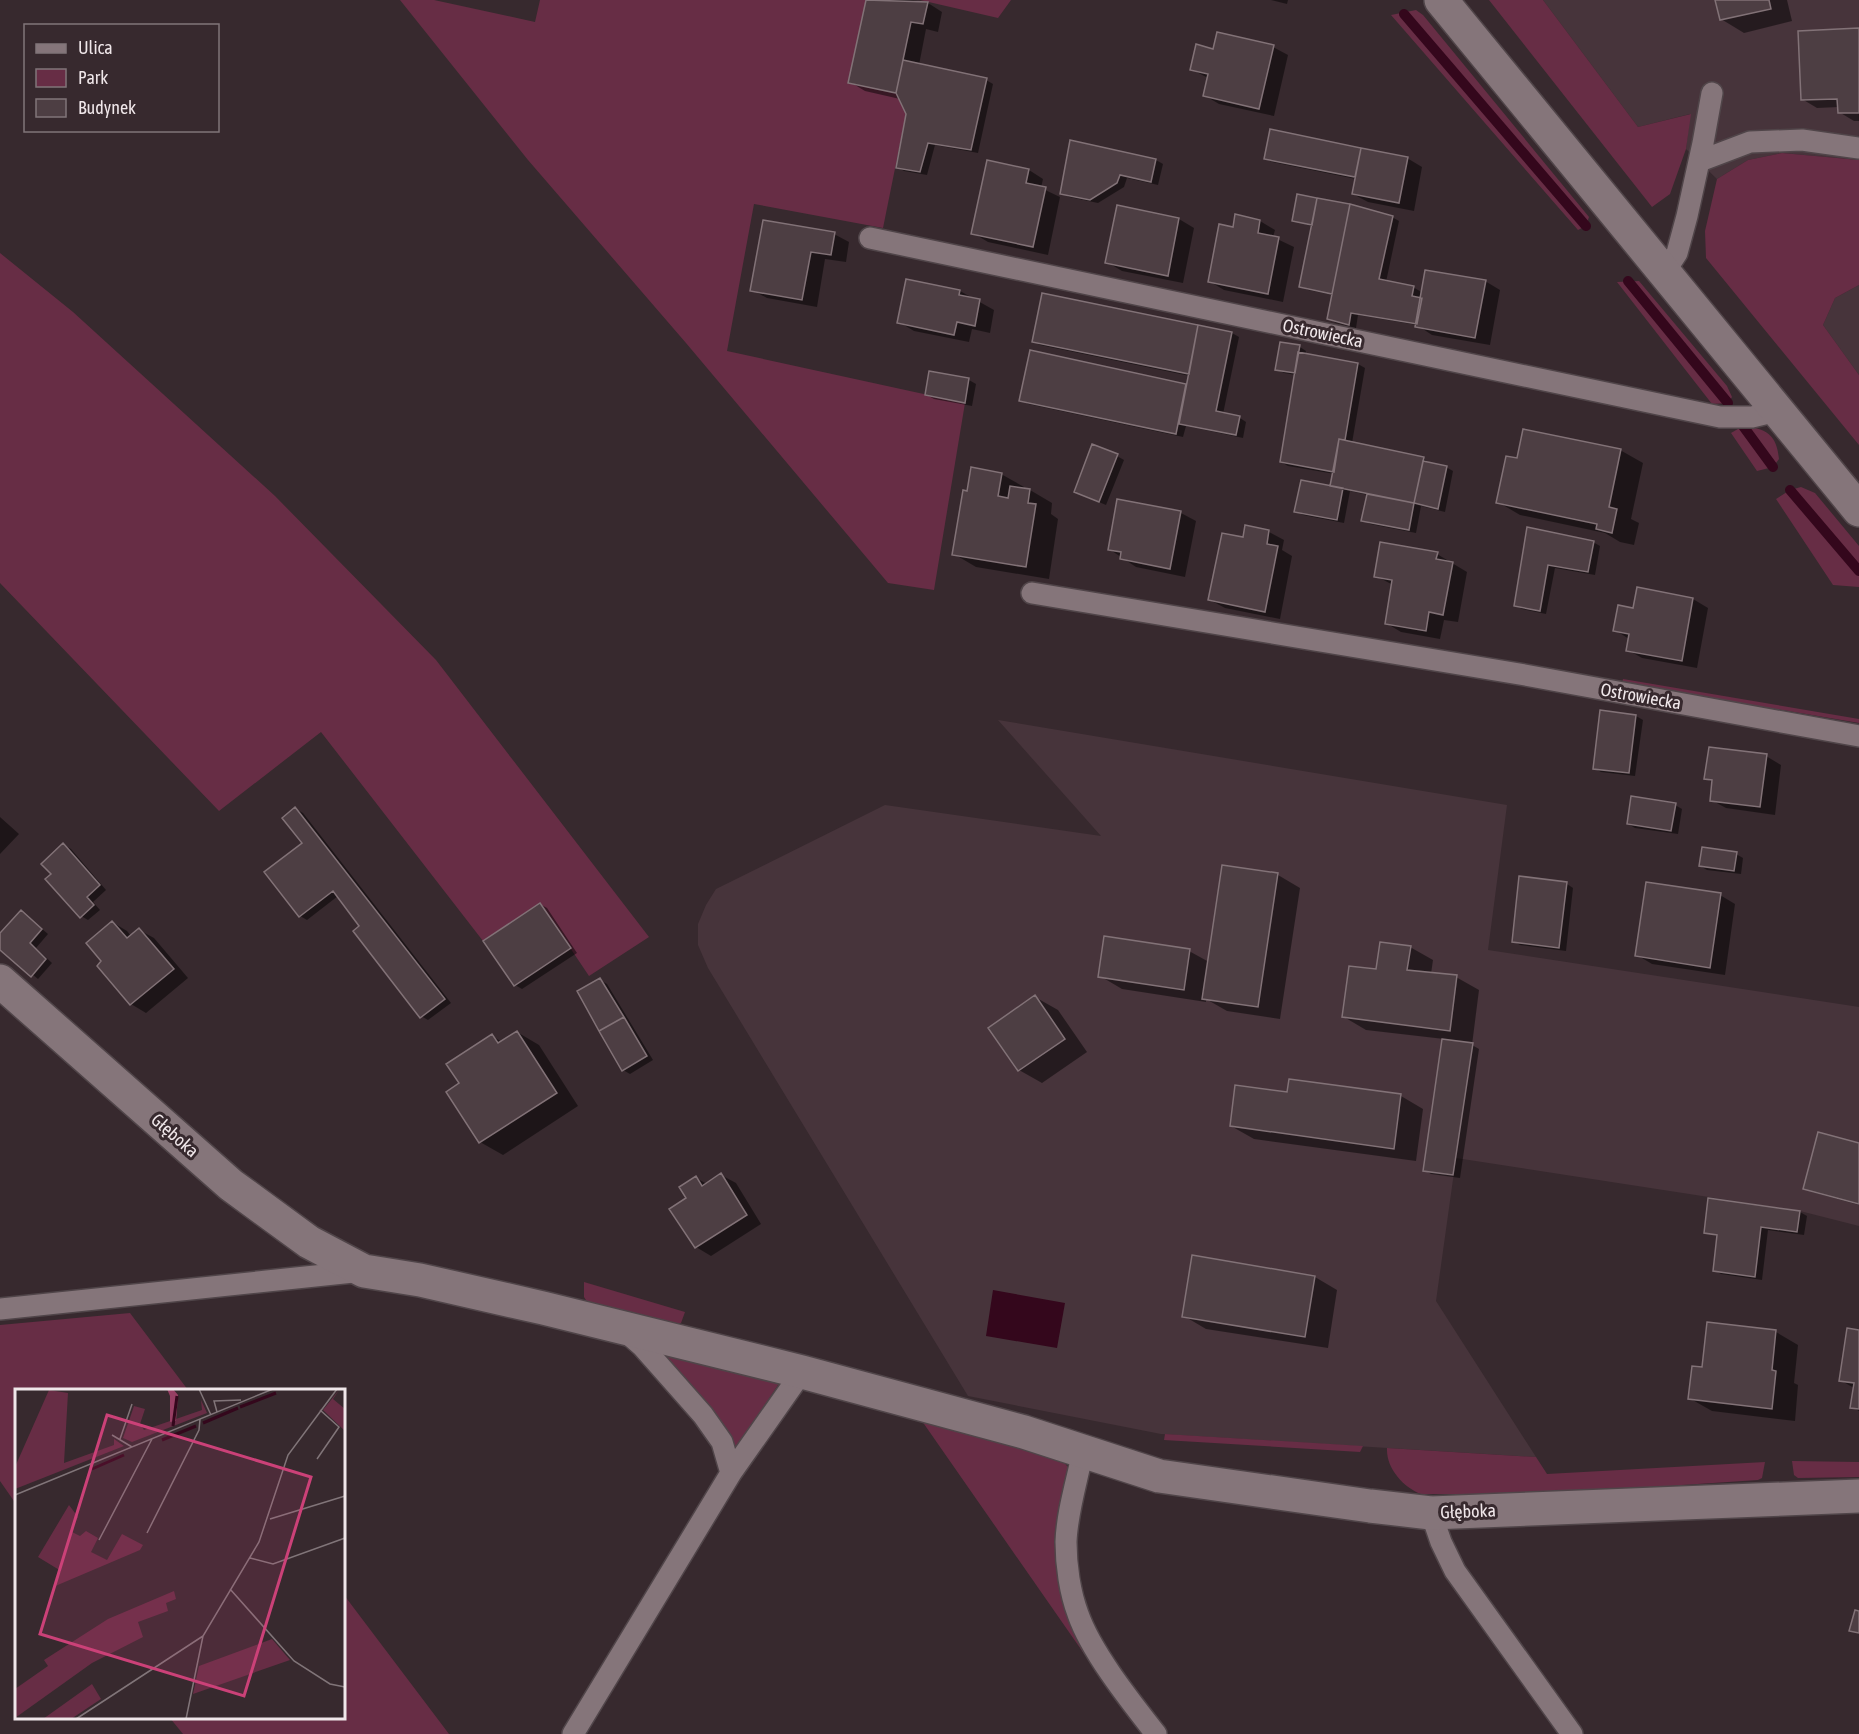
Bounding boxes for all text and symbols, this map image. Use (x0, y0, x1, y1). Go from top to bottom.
legend (24, 24, 219, 132)
text: Ulica (78, 37, 113, 58)
text: Park (78, 67, 108, 88)
text: Budynek (78, 97, 136, 118)
street label: Ostrowiecka (1281, 314, 1365, 352)
street label: Ostrowiecka (1599, 679, 1683, 713)
street label: Głęboka (147, 1109, 203, 1161)
inset map (15, 1389, 345, 1719)
street label: Głęboka (1440, 1500, 1496, 1522)

